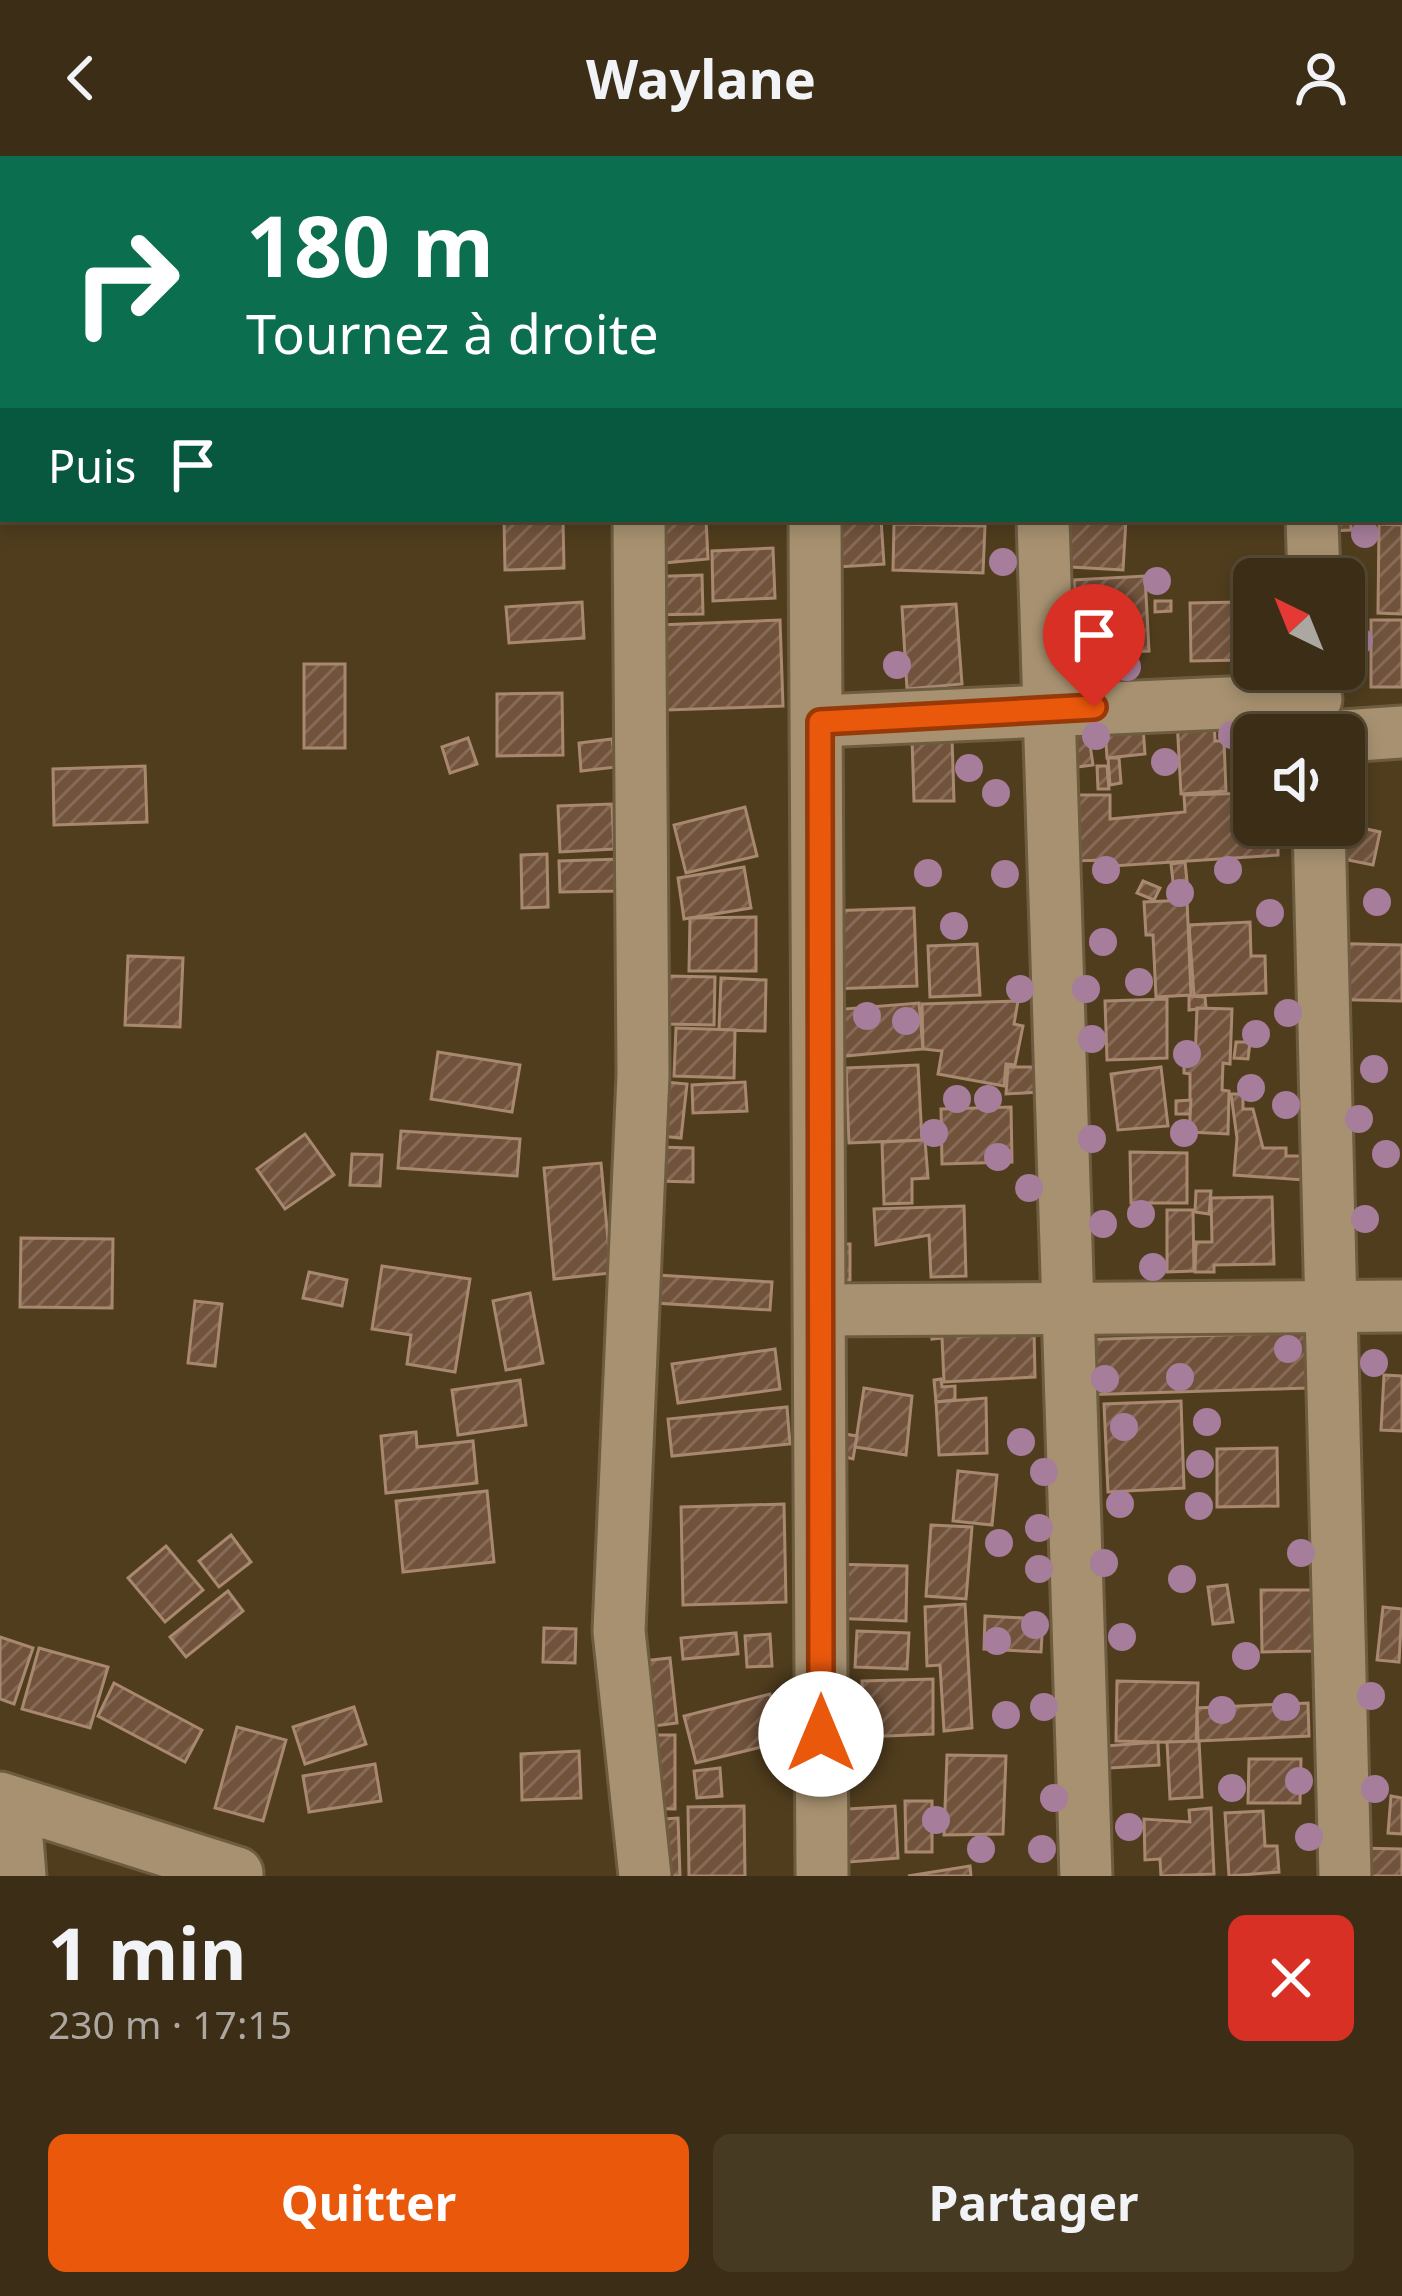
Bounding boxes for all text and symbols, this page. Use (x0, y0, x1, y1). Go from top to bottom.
text: Waylane (586, 41, 816, 115)
icon: back (48, 45, 114, 111)
icon: person (1288, 45, 1354, 111)
text: 180 m (246, 187, 494, 302)
icon: right (48, 204, 204, 360)
text: Tournez à droite (246, 296, 659, 370)
icon: arrive (160, 432, 226, 498)
text: Puis (48, 435, 136, 496)
north arrow (1233, 558, 1365, 690)
map controls (1233, 558, 1365, 846)
pin (1043, 584, 1145, 707)
icon: arrive (1061, 602, 1127, 668)
button: sound (1233, 714, 1365, 846)
position arrow (758, 1671, 884, 1797)
text: 1 min (48, 1903, 246, 2001)
button: close (1228, 1915, 1354, 2041)
text: 230 m · 17:15 (48, 1997, 292, 2050)
button: Quitter (48, 2134, 689, 2272)
button: Partager (713, 2134, 1354, 2272)

